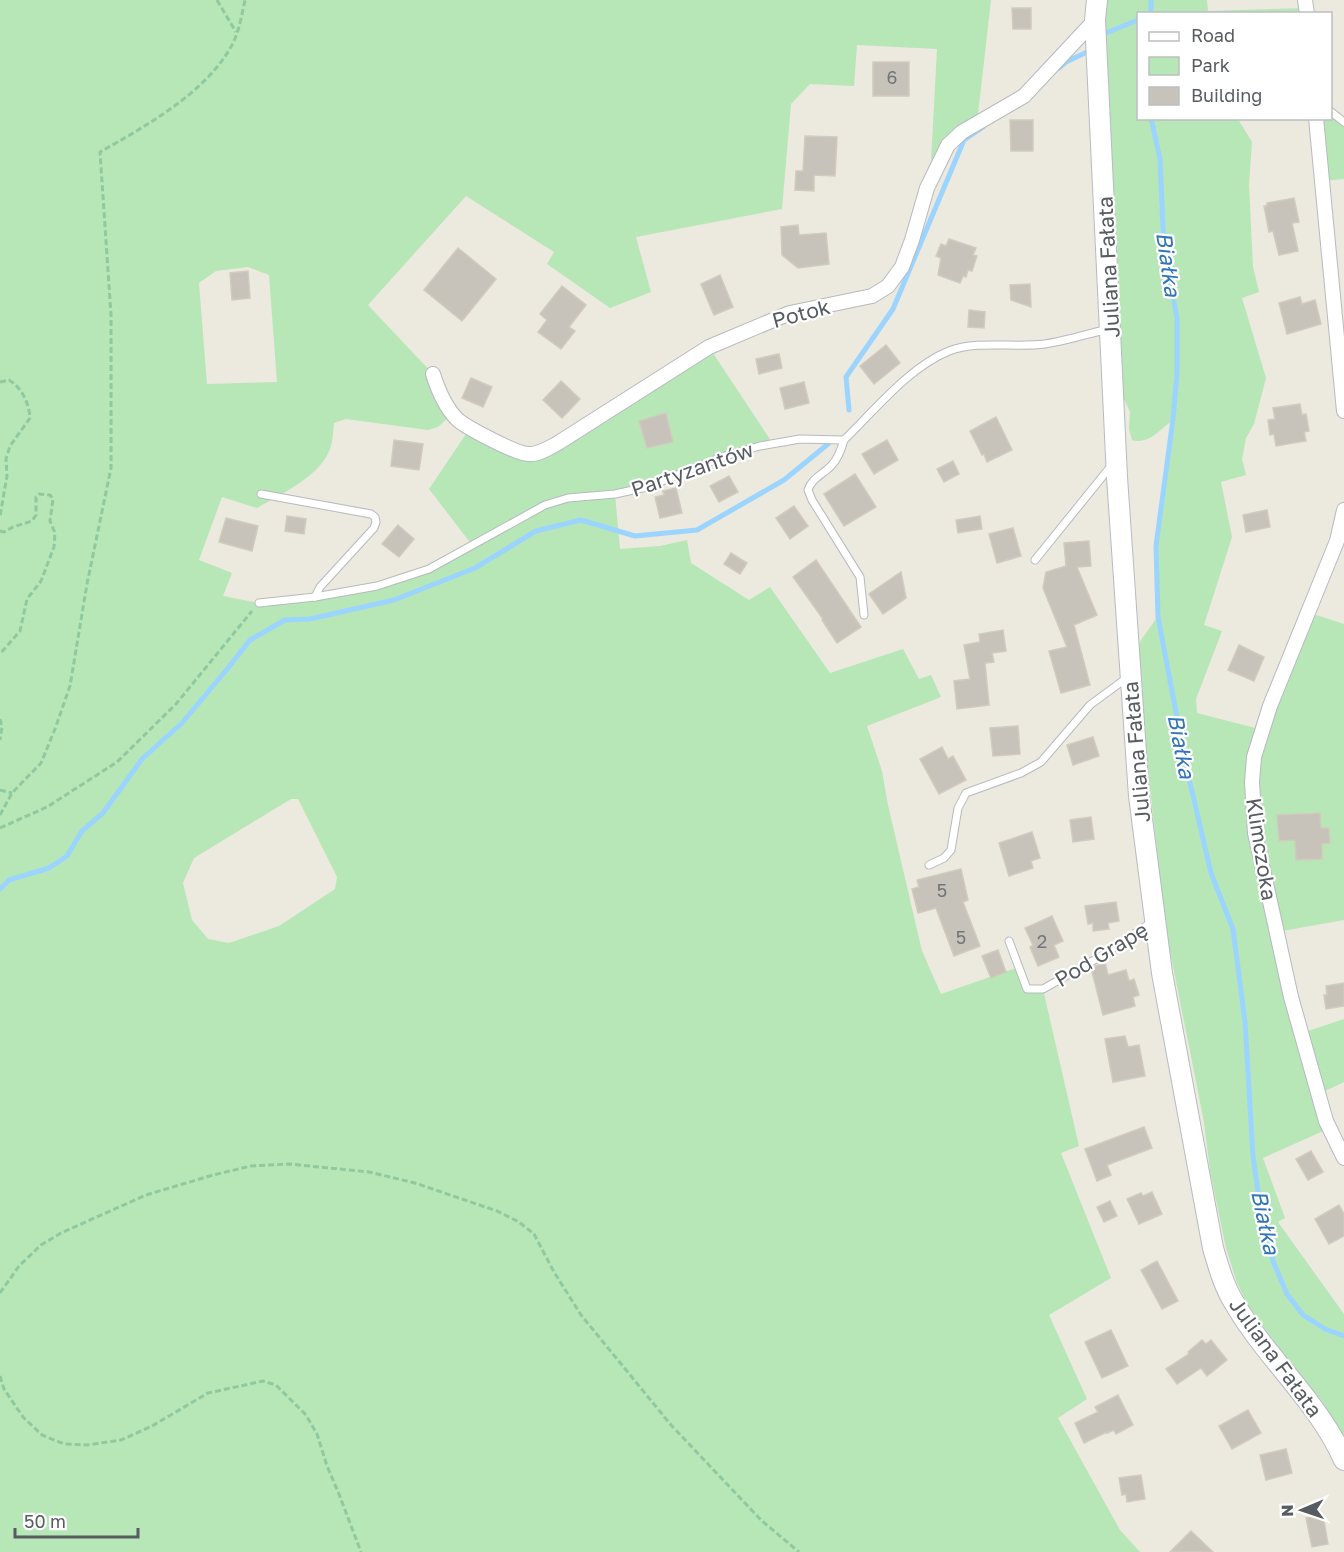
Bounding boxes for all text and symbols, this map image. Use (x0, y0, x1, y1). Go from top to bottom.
legend (1137, 12, 1332, 120)
text: Road (1191, 24, 1235, 46)
text: Park (1191, 54, 1230, 76)
house number: 6 (887, 66, 897, 88)
text: Building (1191, 84, 1262, 106)
street label: Juliana Fałata (1091, 196, 1125, 338)
water label: Białka (1151, 230, 1187, 300)
street label: Potok (769, 293, 833, 333)
street label: Partyzantów (627, 436, 757, 502)
street label: Juliana Fałata (1117, 680, 1155, 824)
water label: Białka (1163, 711, 1202, 782)
street label: Klimczoka (1241, 796, 1283, 902)
house number: 5 (937, 879, 947, 901)
street label: Pod Grapę (1050, 916, 1152, 992)
house number: 5 (956, 926, 966, 948)
house number: 2 (1037, 930, 1047, 952)
water label: Białka (1246, 1187, 1286, 1258)
street label: Juliana Fałata (1224, 1292, 1328, 1422)
north arrow (1272, 1480, 1332, 1540)
scale bar (15, 1501, 138, 1539)
text: N (1277, 1504, 1297, 1517)
text: 50 m (24, 1510, 66, 1532)

